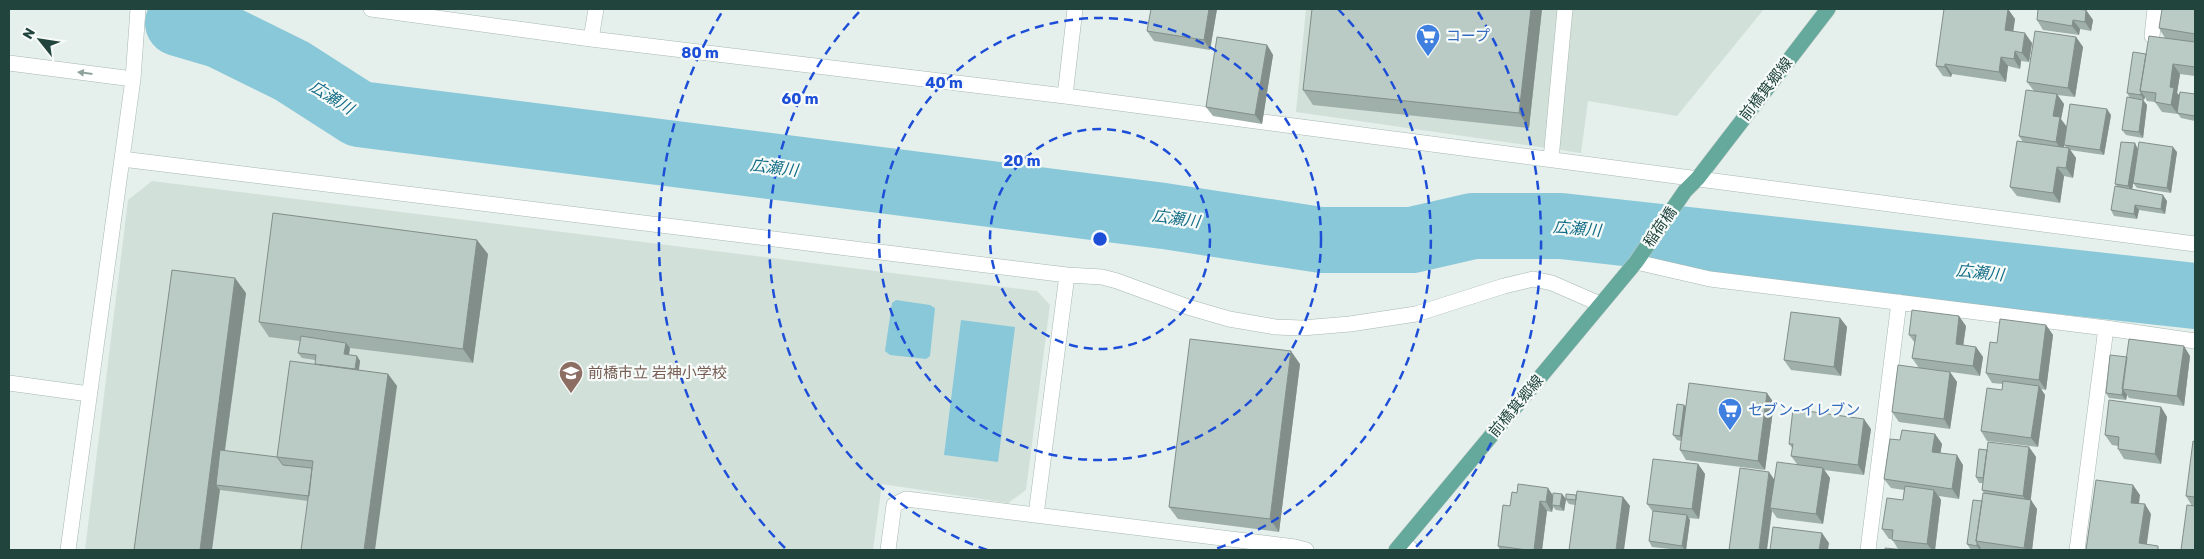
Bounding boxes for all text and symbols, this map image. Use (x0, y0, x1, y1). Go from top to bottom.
north arrow (15, 15, 65, 65)
supermarket icon: コープ (1415, 23, 1441, 57)
text: N (19, 25, 39, 42)
place label: コープ (1446, 27, 1490, 45)
text: 80 m (681, 44, 719, 62)
street label: 前橋箕郷線 (1736, 54, 1796, 124)
one-way arrow (76, 69, 92, 77)
text: 40 m (925, 74, 963, 92)
water label: 広瀬川 (306, 77, 359, 119)
text: 60 m (782, 90, 818, 108)
text: 20 m (1004, 152, 1040, 170)
water label: 広瀬川 (749, 155, 801, 180)
street label: 稲荷橋 (1640, 203, 1680, 251)
water label: 広瀬川 (1151, 206, 1203, 232)
water label: 広瀬川 (1552, 217, 1604, 240)
centre of rings (1091, 230, 1109, 248)
water label: 広瀬川 (1955, 261, 2007, 285)
school or university icon: 前橋市立 岩神小学校 (558, 360, 584, 394)
place label: 前橋市立 岩神小学校 (588, 364, 727, 382)
street label: 前橋箕郷線 (1485, 371, 1547, 441)
supermarket icon: セブン-イレブン (1717, 397, 1743, 431)
place label: セブン-イレブン (1748, 401, 1860, 419)

